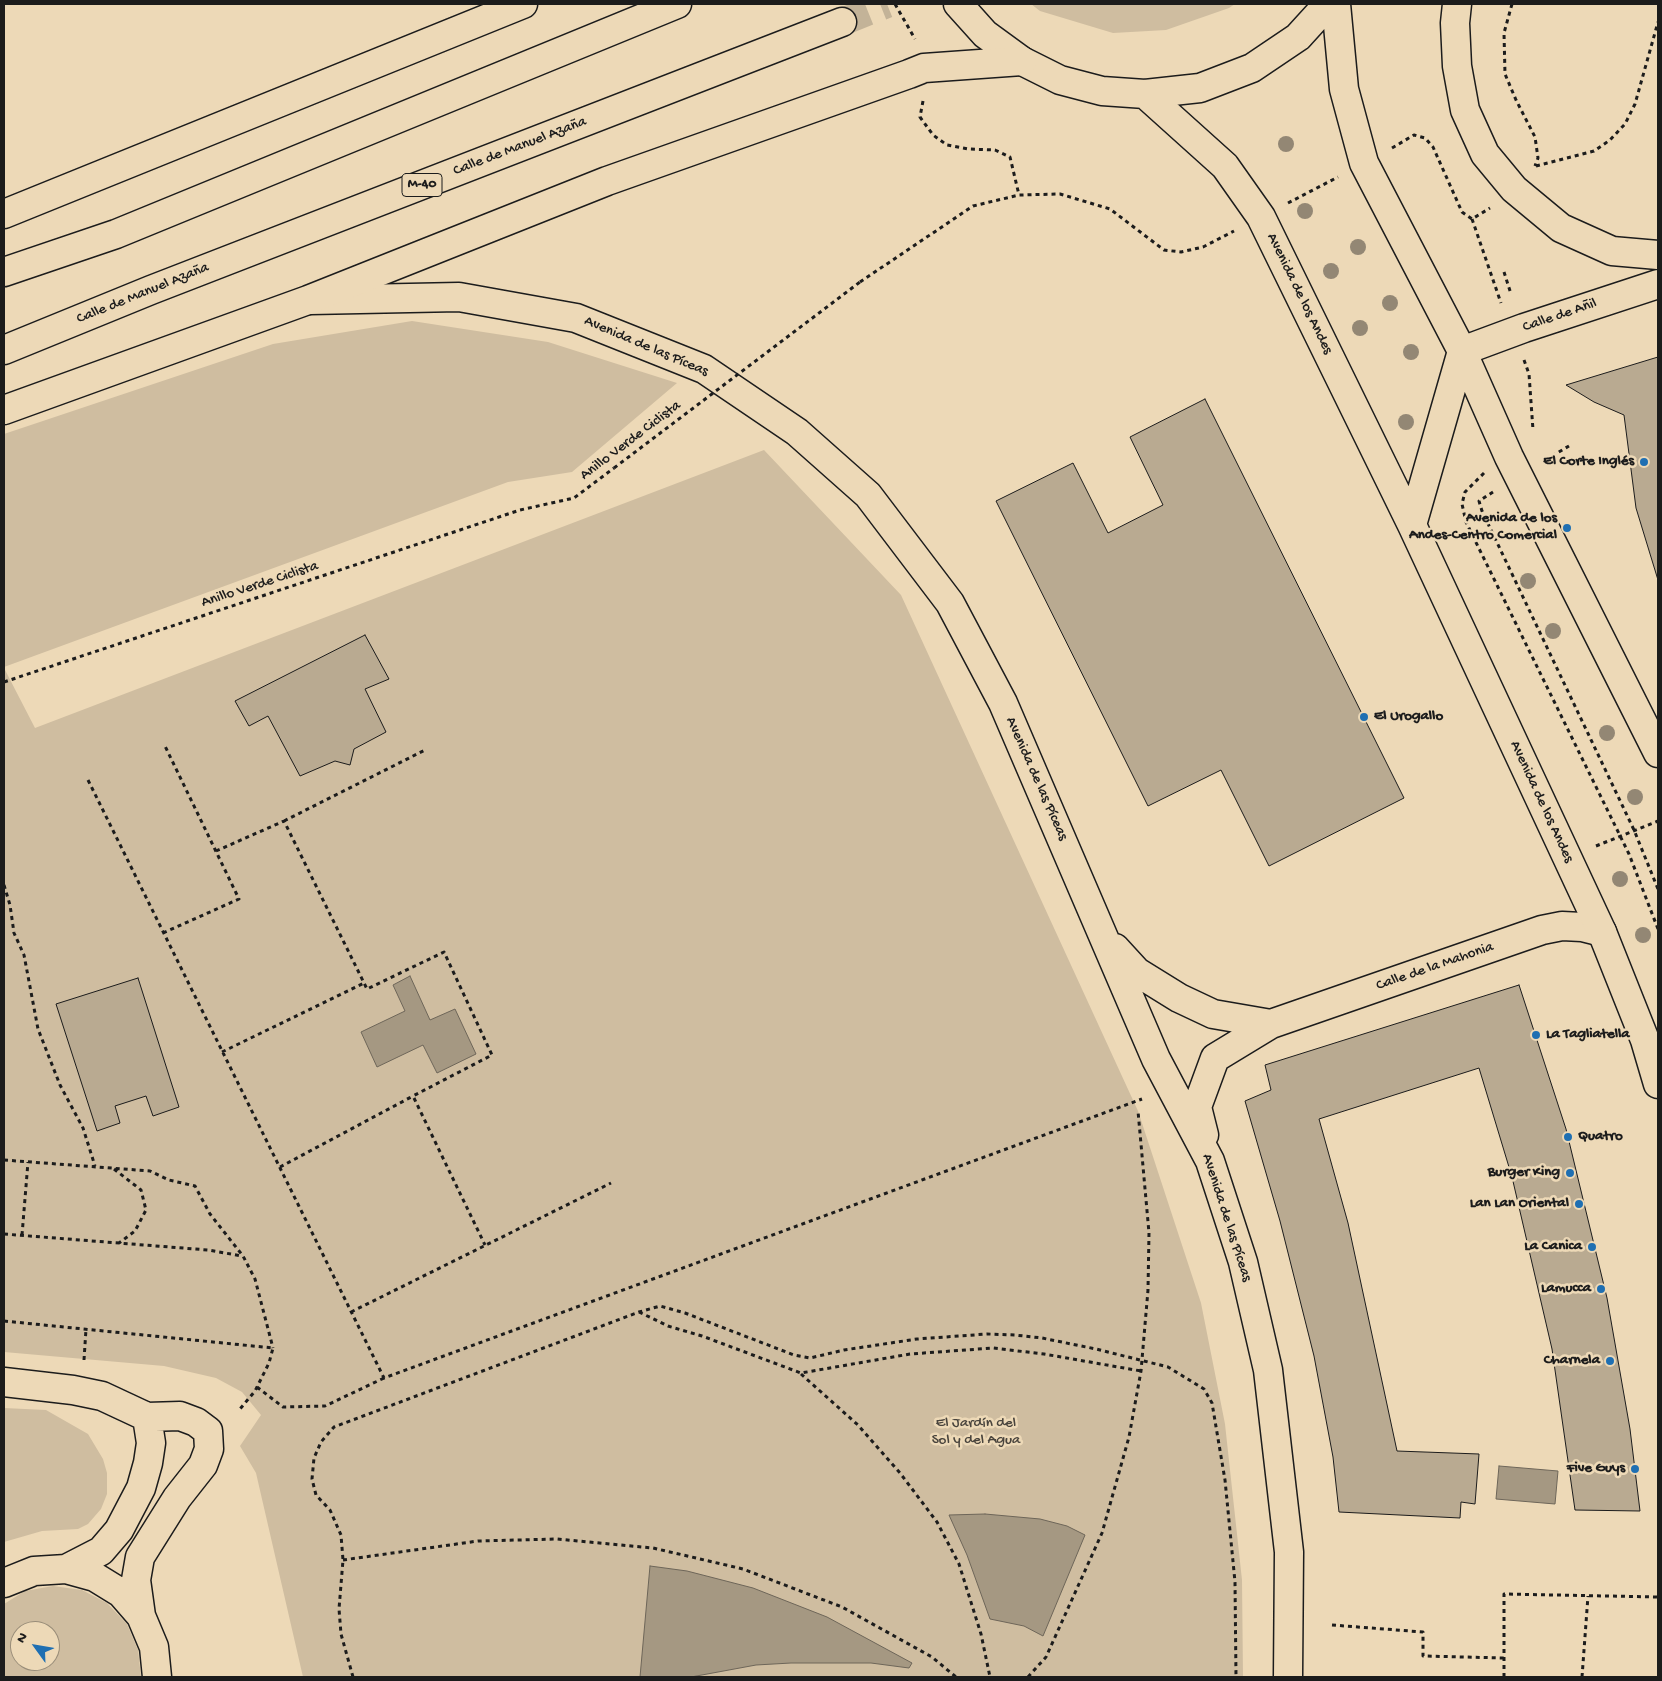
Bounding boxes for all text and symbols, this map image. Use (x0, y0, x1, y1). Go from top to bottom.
street label: Calle de Manuel Azaña (451, 113, 589, 181)
road number: M-40 (402, 174, 442, 196)
street label: Avenida de los Andes (1262, 230, 1336, 358)
street label: Calle de Manuel Azaña (74, 259, 212, 329)
street label: Calle de Añil (1521, 295, 1599, 337)
street label: Avenida de las Píceas (581, 313, 711, 381)
street label: Anillo Verde Ciclista (577, 397, 685, 485)
place label: El Corte Inglés (1543, 453, 1634, 471)
marker: El Corte Inglés (1638, 456, 1650, 468)
place label: Avenida de los Andes-Centro Comercial (1409, 510, 1557, 545)
marker: Avenida de los Andes-Centro Comercial (1561, 522, 1573, 534)
street label: Anillo Verde Ciclista (199, 558, 321, 612)
place label: El Urogallo (1374, 708, 1443, 726)
marker: El Urogallo (1358, 711, 1370, 723)
street label: Avenida de las Píceas (1001, 714, 1071, 844)
street label: Avenida de los Andes (1505, 738, 1577, 866)
street label: Calle de la Mahonia (1374, 938, 1496, 996)
place label: La Tagliatella (1546, 1026, 1630, 1044)
marker: La Tagliatella (1530, 1029, 1542, 1041)
place label: Quatro (1578, 1128, 1623, 1146)
marker: Quatro (1562, 1131, 1574, 1143)
street label: Avenida de las Píceas (1197, 1152, 1255, 1284)
place label: Burger King (1488, 1164, 1560, 1182)
marker: Burger King (1564, 1167, 1576, 1179)
place label: Lan Lan Oriental (1470, 1195, 1569, 1213)
marker: Lan Lan Oriental (1573, 1198, 1585, 1210)
place label: La Canica (1524, 1238, 1582, 1256)
marker: La Canica (1586, 1241, 1598, 1253)
place label: Lamucca (1541, 1280, 1591, 1298)
marker: Lamucca (1595, 1283, 1607, 1295)
place label: Charnela (1544, 1352, 1600, 1370)
marker: Charnela (1604, 1355, 1616, 1367)
park label: El Jardín del Sol y del Agua (932, 1415, 1020, 1450)
place label: Five Guys (1567, 1460, 1625, 1478)
marker: Five Guys (1629, 1463, 1641, 1475)
north arrow (10, 1621, 60, 1671)
text: N (13, 1630, 32, 1647)

